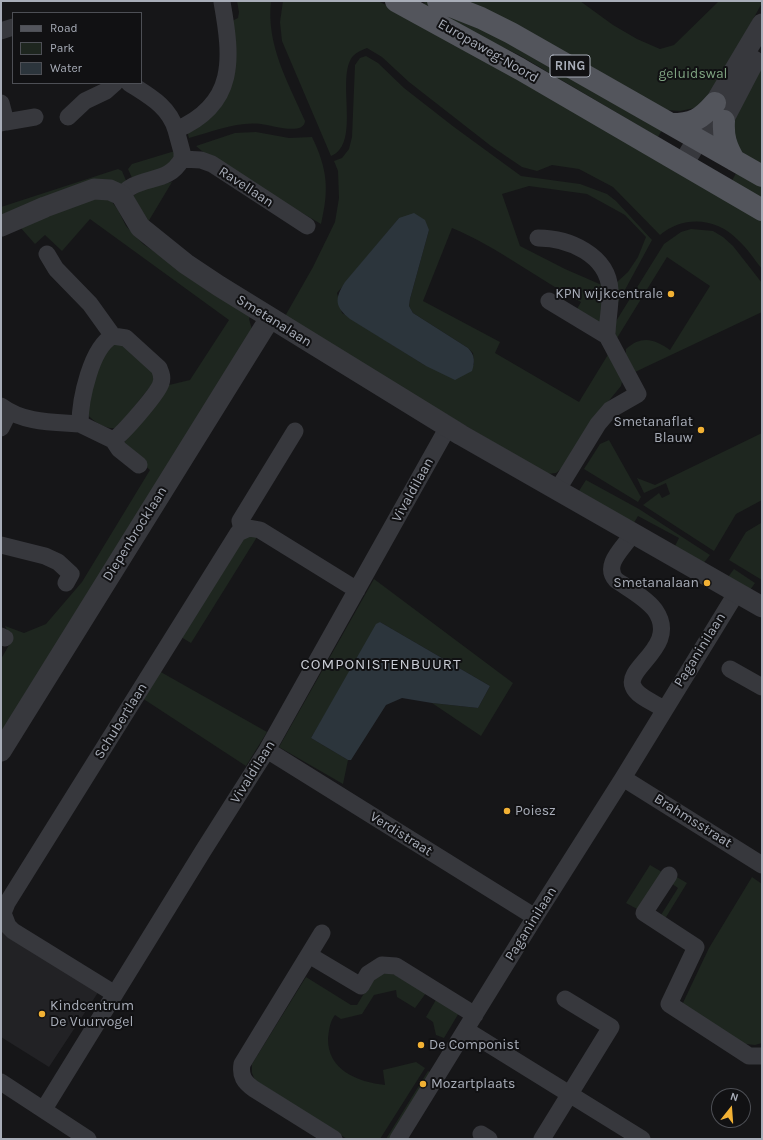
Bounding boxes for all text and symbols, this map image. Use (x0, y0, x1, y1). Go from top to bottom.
legend (12, 12, 142, 84)
street label: Europaweg-Noord (435, 15, 541, 87)
text: Road (50, 21, 78, 35)
text: Park (50, 41, 74, 55)
road number: RING (550, 55, 590, 77)
text: Water (50, 61, 82, 75)
park label: geluidswal (658, 66, 728, 82)
street label: Ravellaan (215, 163, 277, 211)
place label: KPN wijkcentrale (555, 286, 663, 302)
marker: KPN wijkcentrale (666, 289, 676, 299)
street label: Smetanalaan (233, 291, 315, 351)
place label: Smetanaflat Blauw (613, 414, 693, 446)
marker: Smetanaflat Blauw (696, 425, 706, 435)
street label: Vivaldilaan (388, 455, 438, 525)
street label: Diepenbrocklaan (99, 484, 171, 584)
place label: Smetanalaan (613, 575, 699, 591)
marker: Smetanalaan (702, 578, 712, 588)
street label: Paganinilaan (671, 610, 729, 690)
district label: COMPONISTENBUURT (301, 656, 461, 674)
street label: Schubertlaan (91, 680, 151, 762)
street label: Vivaldilaan (227, 737, 279, 807)
street label: Brahmsstraat (651, 790, 735, 852)
place label: Poiesz (515, 803, 556, 819)
marker: Poiesz (502, 806, 512, 816)
street label: Verdistraat (367, 808, 435, 860)
street label: Paganinilaan (502, 884, 560, 964)
place label: Kindcentrum De Vuurvogel (50, 998, 134, 1030)
marker: Kindcentrum De Vuurvogel (37, 1009, 47, 1019)
place label: De Componist (429, 1037, 519, 1053)
marker: De Componist (416, 1040, 426, 1050)
place label: Mozartplaats (431, 1076, 515, 1092)
marker: Mozartplaats (418, 1079, 428, 1089)
north arrow (711, 1088, 751, 1128)
text: N (729, 1090, 740, 1104)

